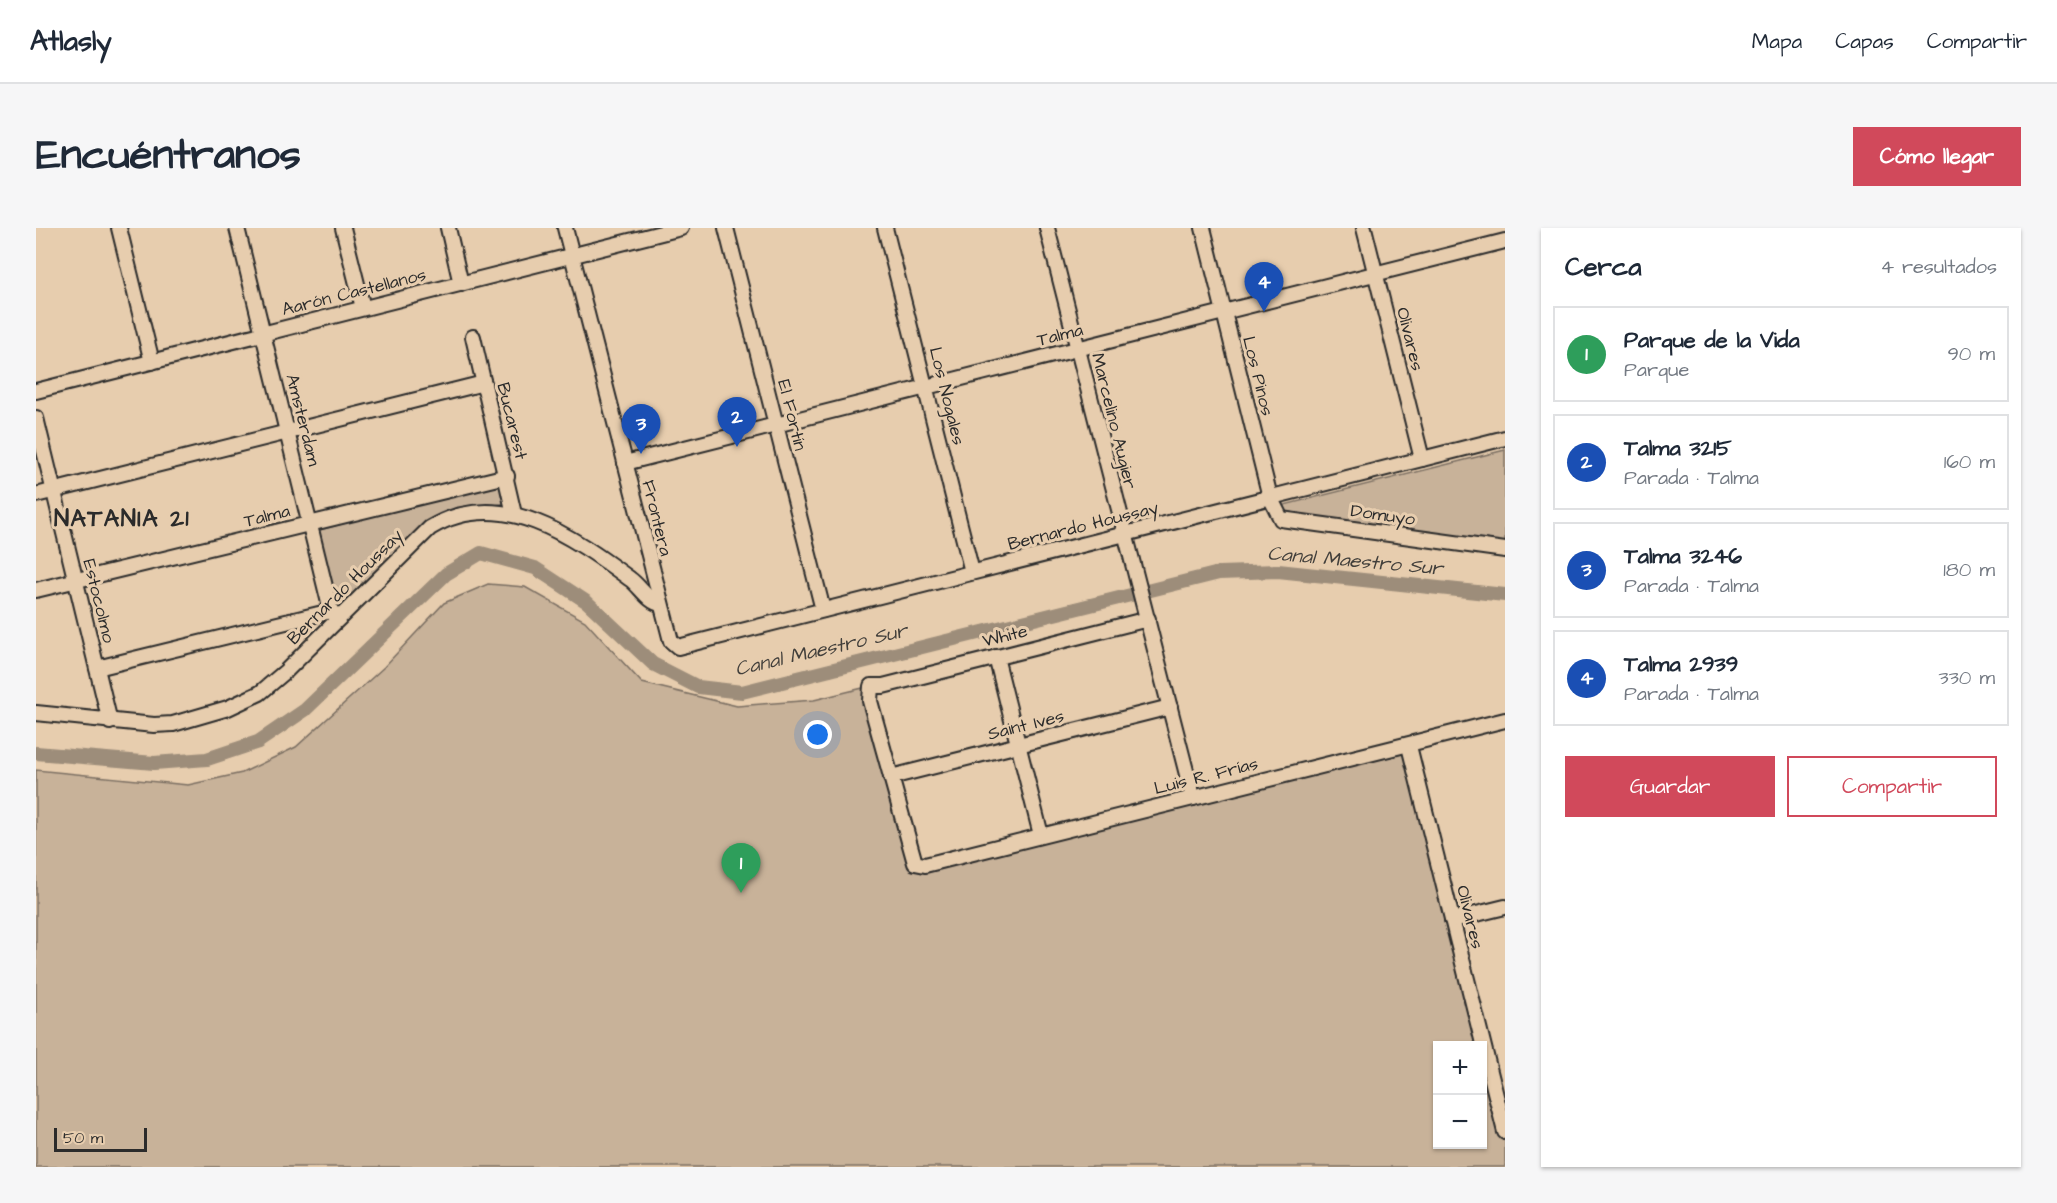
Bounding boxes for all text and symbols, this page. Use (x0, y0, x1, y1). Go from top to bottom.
text: Atlasly (30, 22, 112, 61)
text: Mapa (1752, 27, 1802, 56)
text: Capas (1835, 27, 1894, 56)
text: Compartir (1927, 27, 2027, 56)
text: Encuéntranos (36, 127, 301, 185)
button: Cómo llegar (1853, 127, 2021, 186)
text: Cerca (1565, 249, 1642, 285)
text: 4 resultados (1880, 253, 1997, 281)
street label: Aarón Castellanos (279, 262, 429, 322)
pin: 4 (1244, 262, 1284, 312)
street label: Olivares (1390, 305, 1430, 373)
street label: Talma (1034, 317, 1086, 353)
text: Parque de la Vida (1624, 325, 1800, 356)
street label: Los Pinos (1236, 334, 1280, 418)
text: 1 (1585, 340, 1588, 368)
text: 90 m (1947, 340, 1995, 368)
street label: Los Nogales (922, 344, 971, 448)
street label: Marcelino Augier (1084, 350, 1143, 492)
text: Parque (1624, 356, 1689, 384)
street label: Amsterdam (280, 371, 326, 469)
street label: El Fortín (771, 377, 813, 453)
street label: Bucarest (490, 380, 534, 463)
pin: 2 (718, 398, 756, 447)
pin: 3 (622, 404, 660, 454)
text: Talma 3215 (1624, 433, 1732, 464)
text: 2 (1581, 448, 1592, 476)
text: 160 m (1944, 448, 1995, 476)
text: Parada · Talma (1624, 464, 1759, 492)
street label: Frontera (635, 477, 679, 559)
street label: Bernardo Houssay (1005, 495, 1161, 558)
street label: Talma (241, 498, 293, 534)
street label: Domuyo (1349, 498, 1417, 533)
district label: NATANIA 21 (54, 502, 190, 536)
street label: Bernardo Houssay (282, 523, 409, 651)
water label: Canal Maestro Sur (1266, 539, 1446, 583)
text: Talma 3246 (1624, 541, 1742, 572)
street label: Estocolmo (77, 556, 121, 646)
text: 3 (1581, 556, 1592, 584)
text: 180 m (1943, 556, 1995, 584)
text: Parada · Talma (1624, 572, 1759, 600)
water label: Canal Maestro Sur (732, 616, 912, 683)
street label: White (980, 618, 1030, 654)
text: Talma 2939 (1624, 649, 1738, 680)
text: 4 (1580, 664, 1593, 692)
text: 330 m (1938, 664, 1995, 692)
text: Parada · Talma (1624, 680, 1759, 708)
street label: Saint Ives (985, 703, 1067, 747)
your location (803, 720, 832, 749)
street label: Luis R. Frías (1151, 751, 1261, 801)
button: Guardar (1565, 756, 1775, 817)
button: Compartir (1787, 756, 1997, 817)
pin: 1 (722, 844, 760, 893)
street label: Olivares (1450, 883, 1490, 951)
map controls (1433, 1041, 1487, 1149)
button: + (1433, 1041, 1487, 1095)
button: − (1433, 1095, 1487, 1149)
scale bar (54, 1125, 147, 1152)
text: 50 m (63, 1127, 103, 1149)

